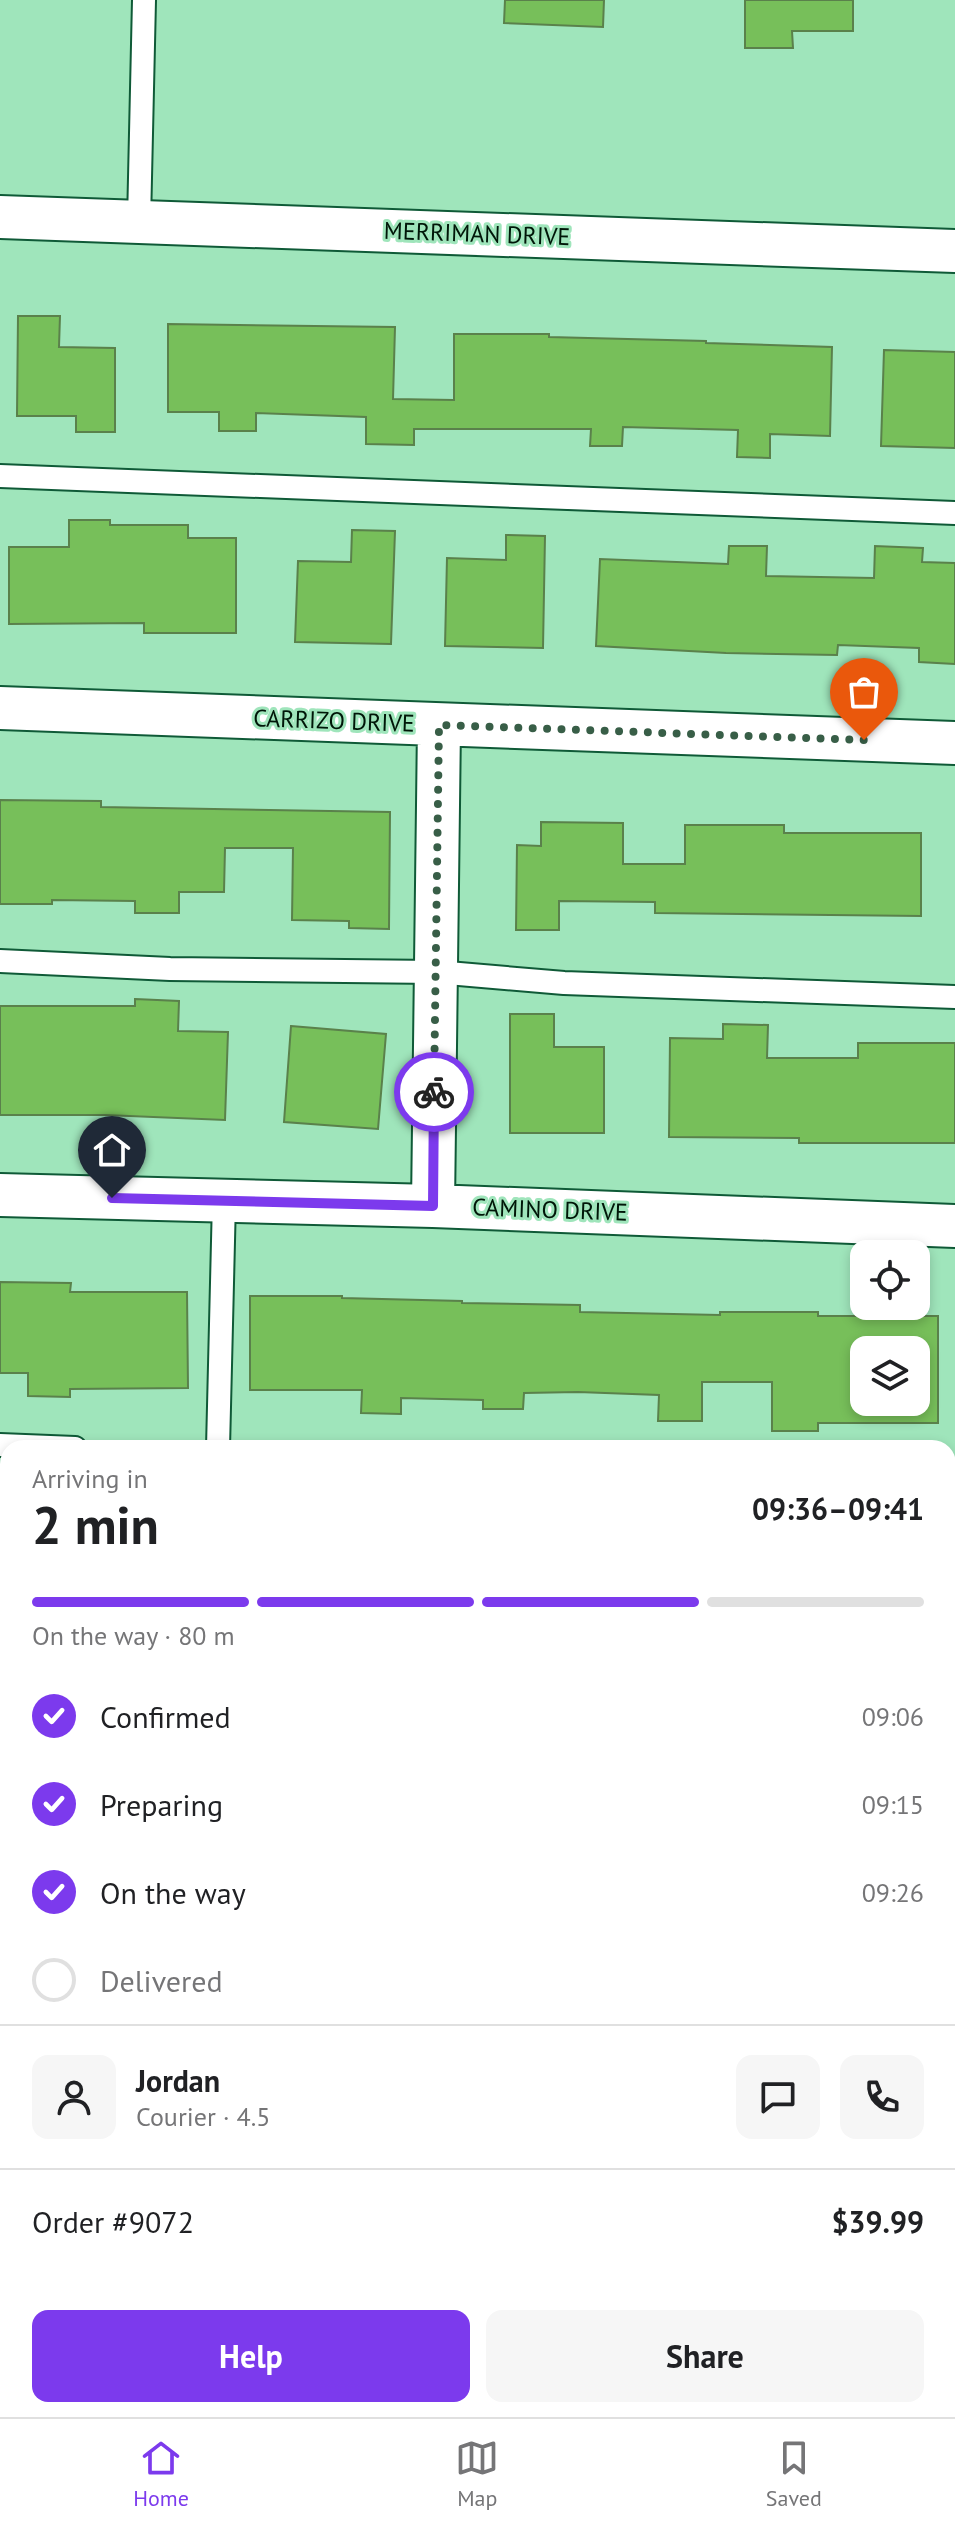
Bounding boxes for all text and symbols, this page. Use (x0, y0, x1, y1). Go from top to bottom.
street label: MERRIMAN DRIVE (383, 215, 571, 252)
pin (830, 658, 898, 740)
icon: bag (842, 670, 886, 714)
street label: CARRIZO DRIVE (253, 702, 415, 739)
courier (394, 1052, 474, 1132)
icon: bike (412, 1070, 456, 1114)
pin (78, 1116, 146, 1198)
icon: home (90, 1128, 134, 1172)
street label: CAMINO DRIVE (472, 1191, 628, 1228)
map controls (850, 1240, 930, 1416)
button: locate (850, 1240, 930, 1320)
button: layers (850, 1336, 930, 1416)
text: Arriving in (32, 1462, 148, 1495)
text: 09:36–09:41 (752, 1489, 924, 1528)
text: 2 min (32, 1491, 159, 1558)
text: On the way · 80 m (32, 1619, 235, 1652)
icon: check (32, 1694, 76, 1738)
text: Confirmed (100, 1697, 231, 1736)
text: 09:06 (862, 1700, 924, 1733)
icon: check (32, 1782, 76, 1826)
text: Preparing (100, 1785, 223, 1824)
text: 09:15 (862, 1788, 924, 1821)
icon: check (32, 1870, 76, 1914)
text: On the way (100, 1873, 246, 1912)
text: 09:26 (862, 1876, 924, 1909)
text: Delivered (100, 1961, 223, 2000)
button: person (32, 2055, 116, 2139)
button: chat (736, 2055, 820, 2139)
button: phone (840, 2055, 924, 2139)
text: Jordan (136, 2061, 220, 2100)
text: Courier · 4.5 (136, 2100, 270, 2133)
text: Order #9072 (32, 2202, 194, 2241)
text: $39.99 (832, 2202, 924, 2241)
button: Help (32, 2310, 470, 2402)
button: Share (486, 2310, 924, 2402)
tab: Home (133, 2436, 189, 2512)
tab: Map (455, 2436, 499, 2512)
tab: Saved (766, 2436, 822, 2512)

